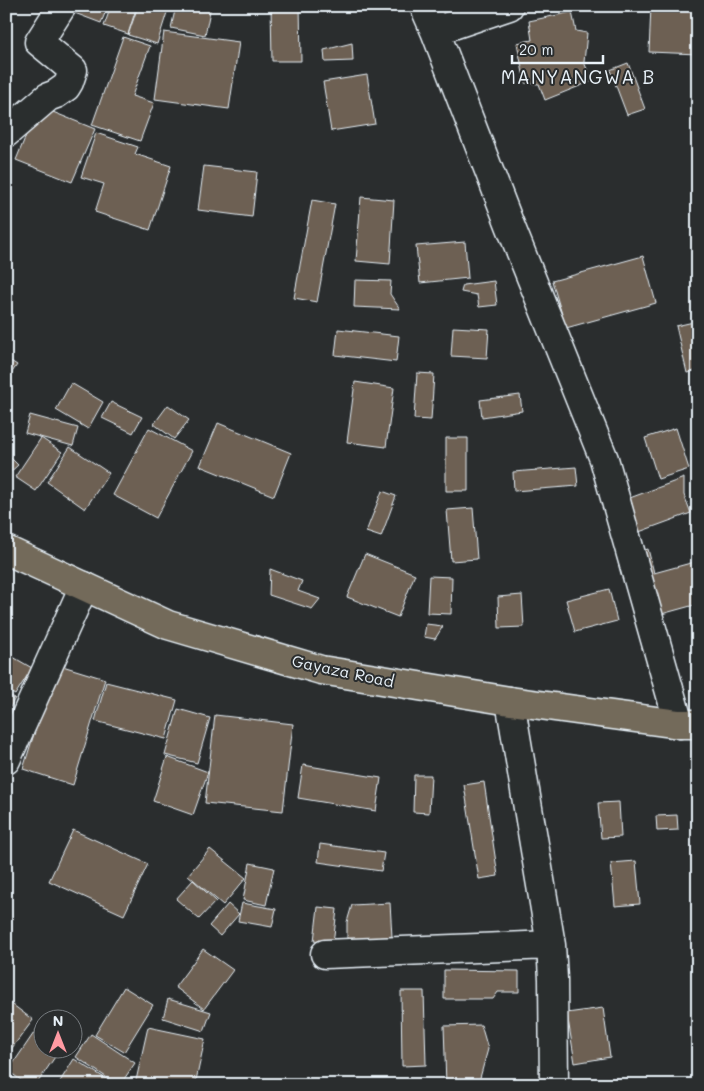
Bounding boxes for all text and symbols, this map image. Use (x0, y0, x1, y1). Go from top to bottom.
scale bar (512, 32, 603, 64)
text: 20 m (519, 39, 553, 59)
district label: MANYANGWA B (501, 64, 655, 89)
street label: Gayaza Road (290, 649, 396, 692)
north arrow (32, 1008, 82, 1058)
text: N (53, 1011, 63, 1030)

